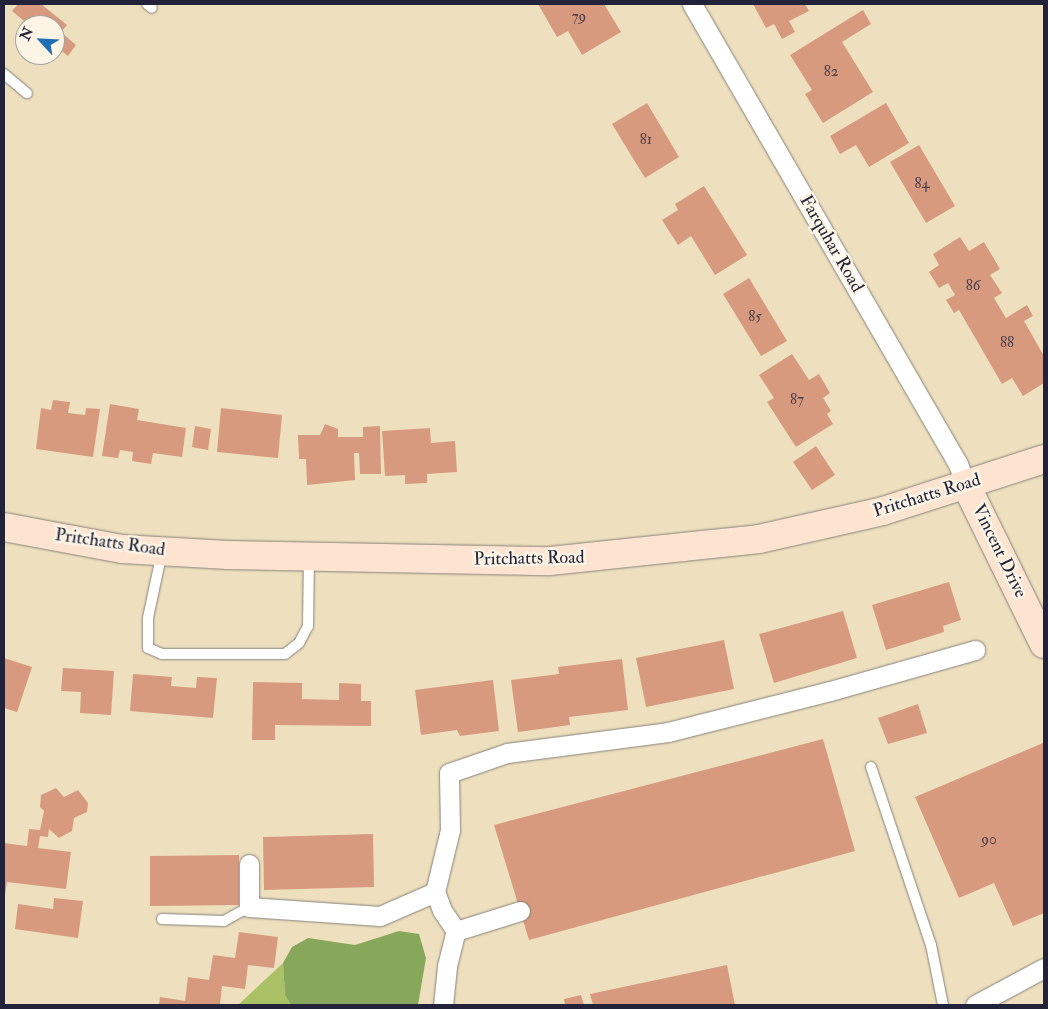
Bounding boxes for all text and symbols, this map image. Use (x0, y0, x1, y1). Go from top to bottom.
house number: 79 (572, 8, 586, 26)
north arrow (15, 15, 65, 65)
text: N (17, 25, 37, 43)
house number: 82 (824, 63, 838, 81)
house number: 81 (640, 131, 652, 149)
house number: 84 (914, 175, 930, 193)
street label: Farquhar Road (795, 192, 867, 296)
house number: 86 (966, 277, 980, 295)
house number: 85 (748, 308, 762, 326)
house number: 88 (1000, 334, 1014, 352)
house number: 87 (790, 391, 804, 409)
street label: Pritchatts Road (871, 469, 983, 523)
street label: Vincent Drive (967, 501, 1031, 601)
street label: Pritchatts Road (54, 525, 166, 561)
street label: Pritchatts Road (473, 547, 585, 571)
house number: 90 (981, 831, 997, 849)

